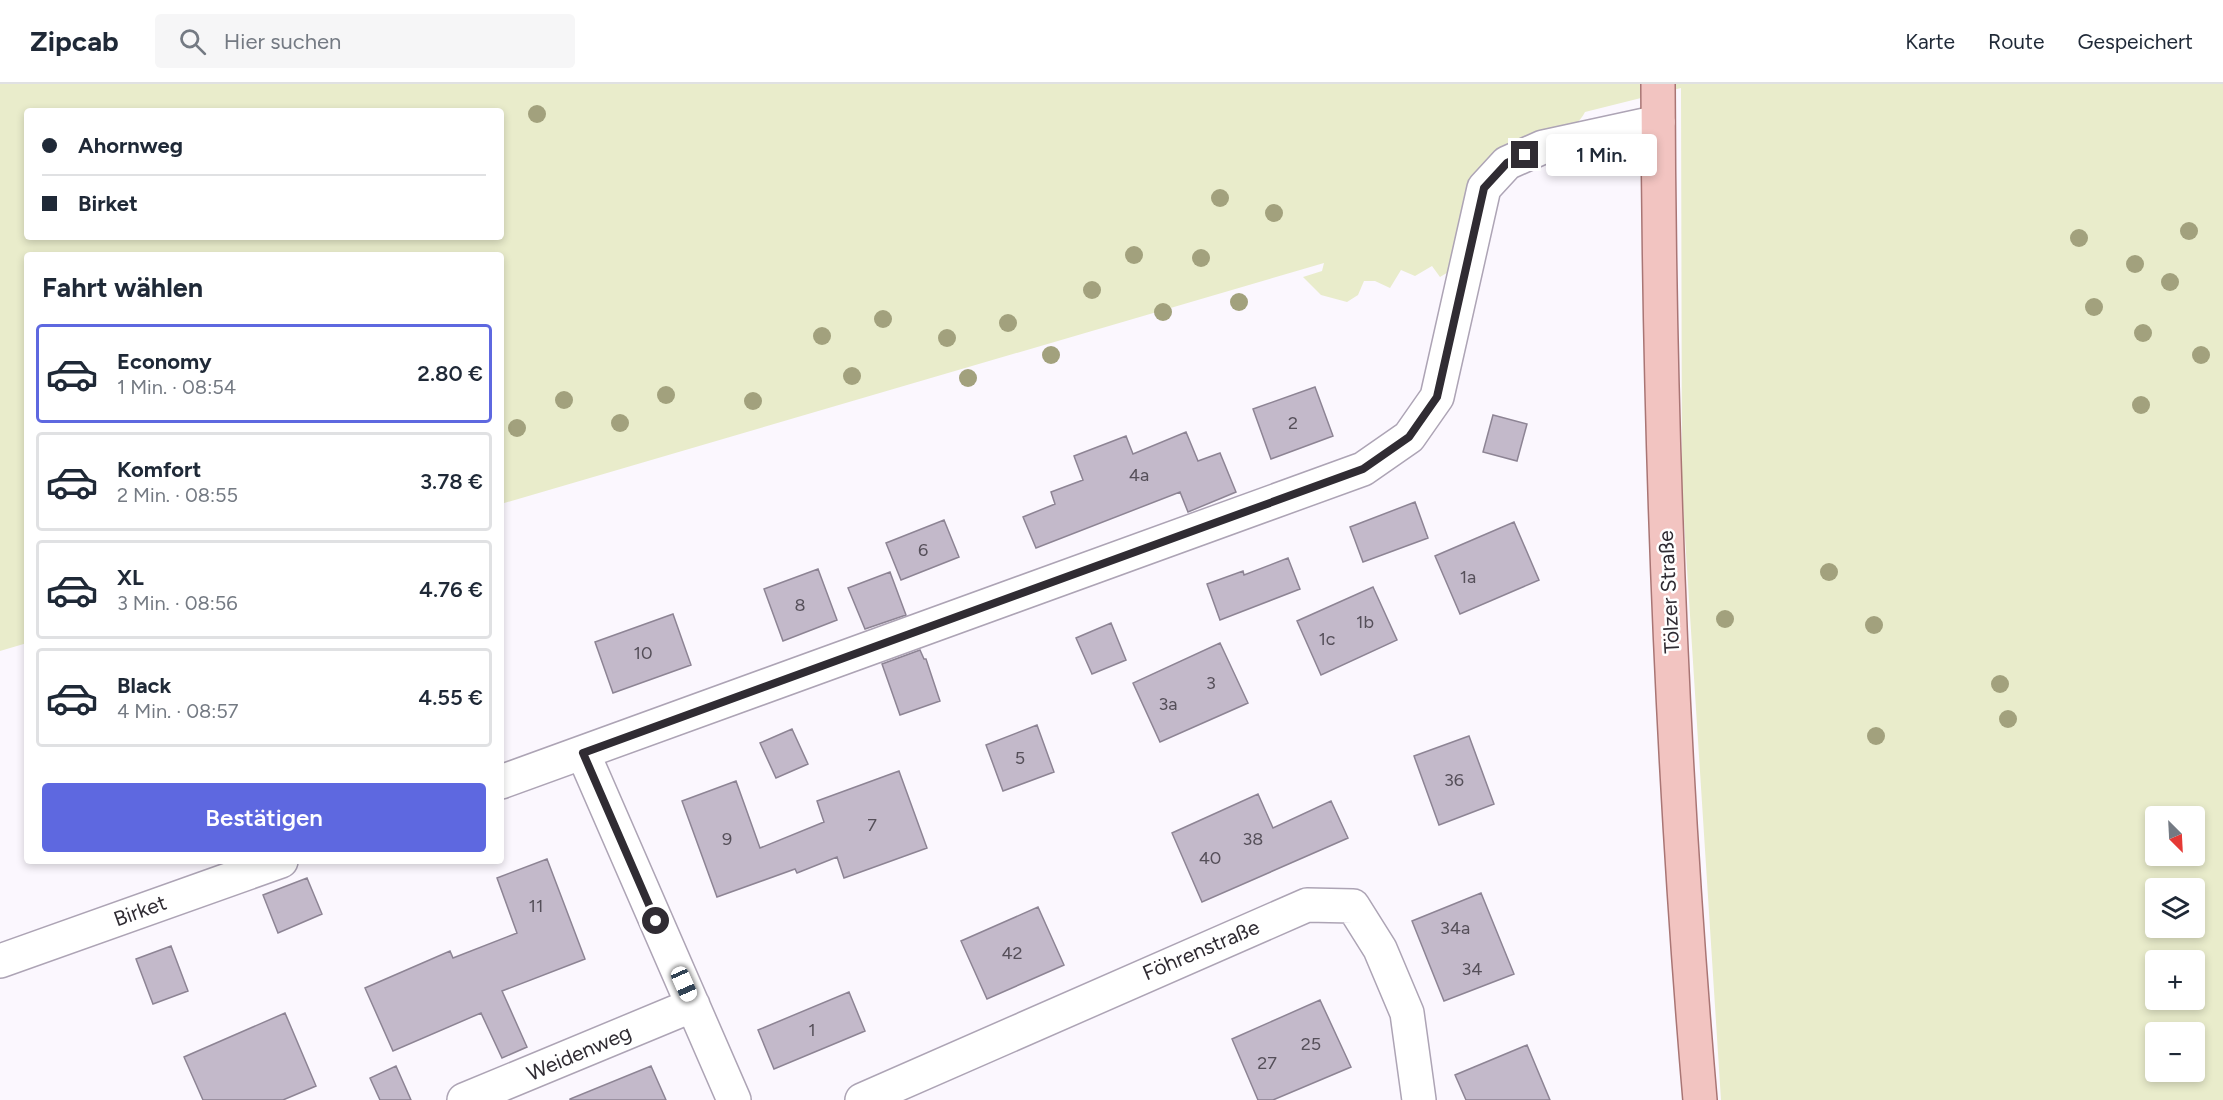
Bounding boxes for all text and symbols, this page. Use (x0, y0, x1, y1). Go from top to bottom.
search box (155, 14, 575, 68)
text: Zipcab (30, 24, 119, 58)
icon: search (176, 25, 209, 58)
text: Hier suchen (224, 28, 341, 55)
text: Karte (1905, 29, 1955, 54)
text: Route (1988, 29, 2044, 54)
text: Gespeichert (2077, 29, 2193, 54)
text: Ahornweg (78, 132, 183, 159)
callout: 1 Min. (1546, 134, 1657, 176)
route end (1511, 141, 1538, 168)
text: 1 Min. (1576, 143, 1627, 167)
text: Birket (78, 190, 138, 217)
text: Fahrt wählen (42, 271, 203, 304)
icon: car (45, 347, 99, 401)
text: Economy (117, 348, 212, 375)
text: 2.80 € (417, 360, 483, 387)
text: 1 Min. · 08:54 (117, 375, 236, 399)
house number: 2 (1288, 412, 1298, 434)
icon: car (45, 455, 99, 509)
text: Komfort (117, 456, 201, 483)
house number: 4a (1129, 464, 1149, 486)
text: 3.78 € (420, 468, 483, 495)
text: 2 Min. · 08:55 (117, 483, 238, 507)
street label: Tölzer Straße (1653, 530, 1684, 654)
house number: 6 (918, 539, 928, 561)
icon: car (45, 563, 99, 617)
text: XL (117, 564, 144, 591)
house number: 1a (1460, 566, 1476, 588)
text: 4.76 € (419, 576, 483, 603)
text: 3 Min. · 08:56 (117, 591, 238, 615)
house number: 8 (794, 594, 806, 616)
house number: 1b (1356, 611, 1374, 633)
house number: 1c (1318, 628, 1336, 650)
house number: 10 (634, 642, 652, 664)
icon: car (45, 671, 99, 725)
text: Black (117, 672, 171, 699)
house number: 3 (1206, 672, 1216, 694)
text: 4.55 € (418, 684, 483, 711)
house number: 3a (1159, 693, 1177, 715)
text: 4 Min. · 08:57 (117, 699, 239, 723)
house number: 5 (1015, 747, 1025, 769)
house number: 36 (1444, 769, 1464, 791)
button: Bestätigen (42, 783, 486, 852)
north arrow (2145, 806, 2205, 866)
map controls (2145, 806, 2205, 1082)
house number: 7 (867, 814, 877, 836)
house number: 9 (722, 828, 732, 850)
house number: 38 (1243, 828, 1263, 850)
house number: 40 (1199, 847, 1221, 869)
button: layers (2145, 878, 2205, 938)
street label: Birket (110, 890, 170, 932)
house number: 11 (529, 895, 543, 917)
route start (642, 907, 669, 934)
street label: Föhrenstraße (1139, 914, 1263, 985)
house number: 34a (1440, 917, 1470, 939)
house number: 42 (1001, 942, 1023, 964)
button: + (2145, 950, 2205, 1010)
house number: 34 (1462, 958, 1482, 980)
car (668, 964, 700, 1004)
street label: Weidenweg (523, 1019, 635, 1086)
house number: 1 (808, 1019, 816, 1041)
button: − (2145, 1022, 2205, 1082)
house number: 25 (1301, 1033, 1321, 1055)
house number: 27 (1257, 1052, 1277, 1074)

